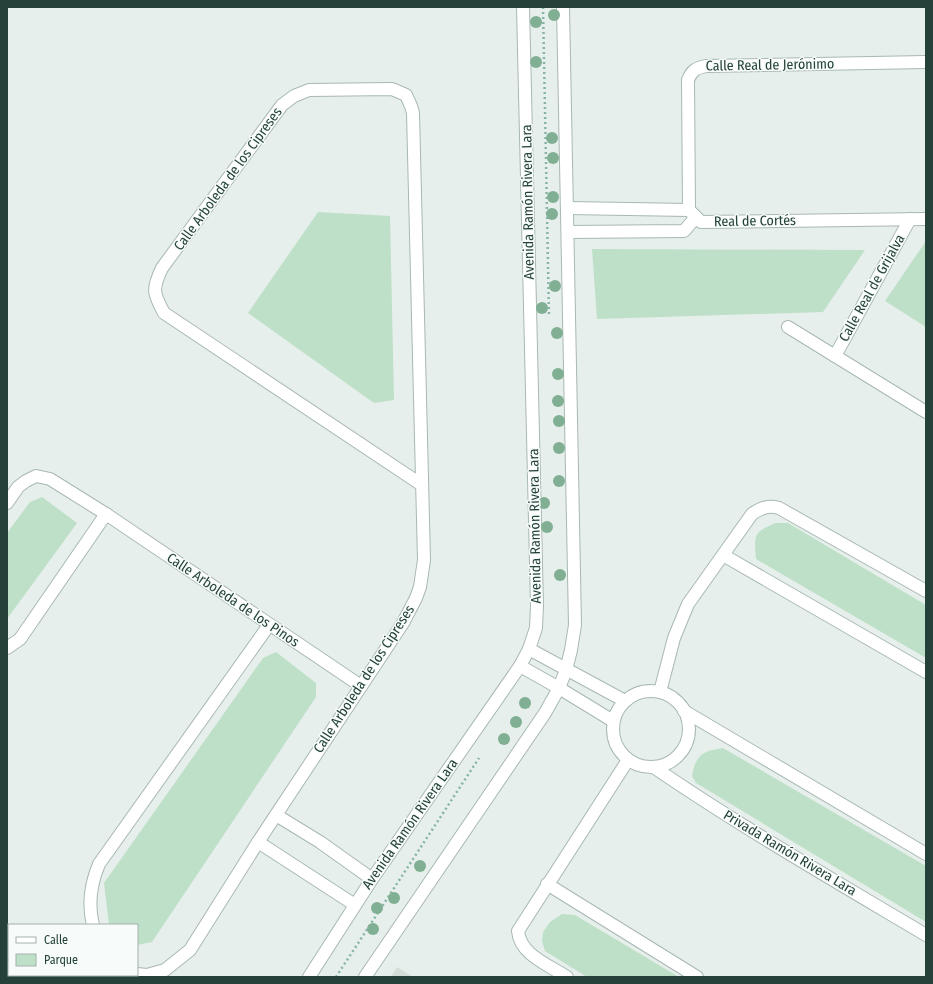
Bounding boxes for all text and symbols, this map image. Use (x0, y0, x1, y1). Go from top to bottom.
street label: Calle Real de Jerónimo (706, 55, 834, 75)
street label: Calle Arboleda de los Cipreses (170, 104, 286, 254)
street label: Avenida Ramón Rivera Lara (518, 124, 538, 280)
street label: Real de Cortés (714, 212, 796, 230)
street label: Calle Real de Grijalva (835, 231, 909, 345)
street label: Avenida Ramón Rivera Lara (525, 448, 545, 604)
street label: Calle Arboleda de los Pinos (164, 549, 302, 651)
street label: Calle Arboleda de los Cipreses (310, 602, 418, 756)
street label: Avenida Ramón Rivera Lara (358, 755, 462, 892)
street label: Privada Ramón Rivera Lara (720, 806, 860, 900)
legend (8, 924, 138, 976)
text: Calle (44, 933, 68, 947)
text: Parque (44, 953, 78, 967)

